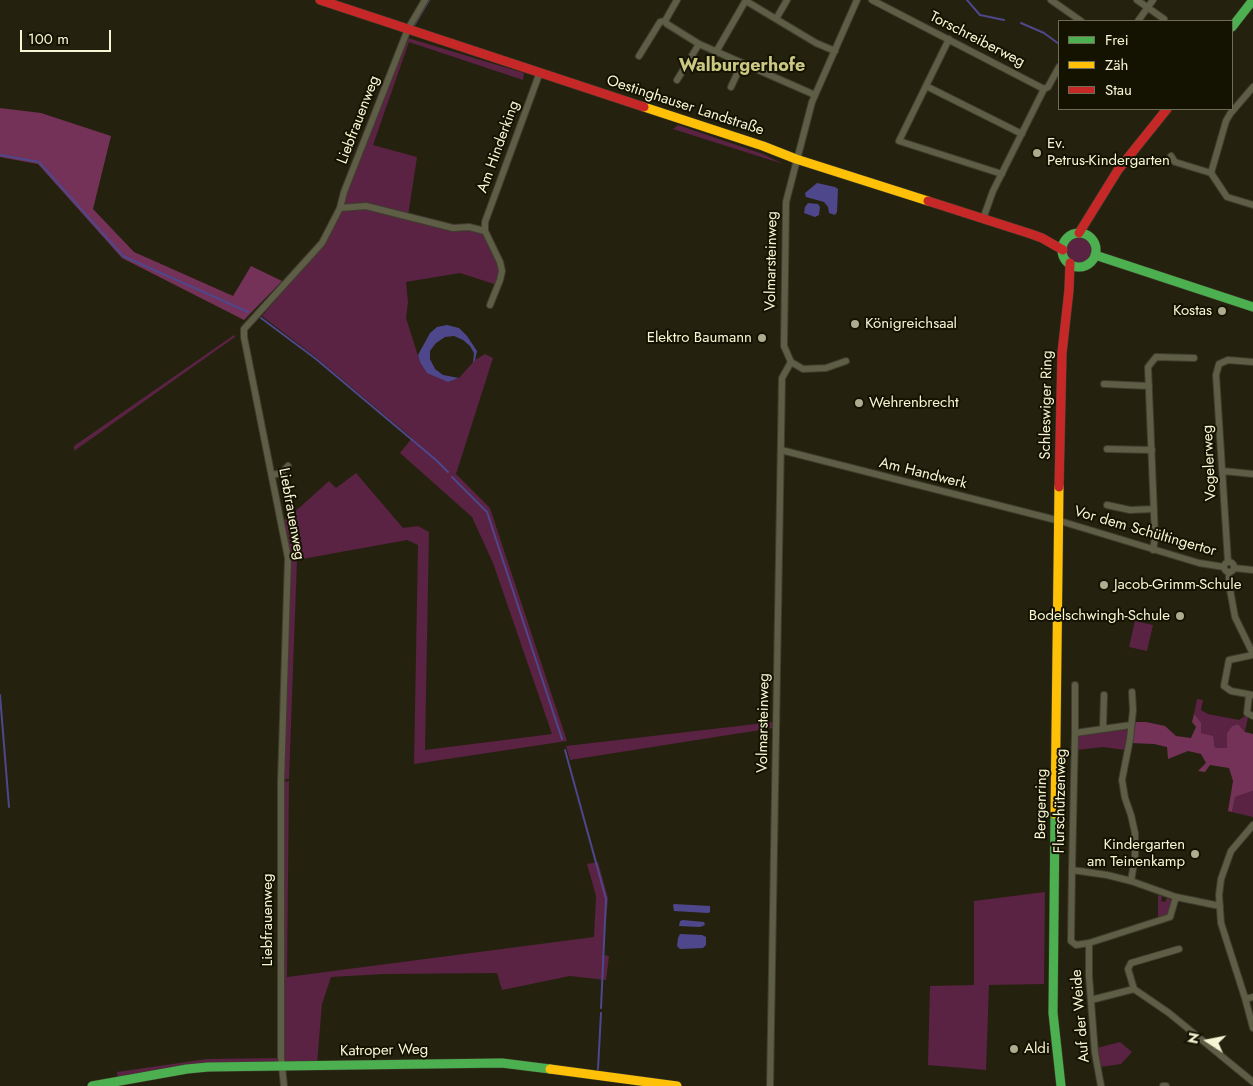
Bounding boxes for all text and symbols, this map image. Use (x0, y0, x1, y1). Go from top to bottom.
street label: Torschreiberweg (926, 8, 1028, 72)
scale bar (22, 20, 114, 52)
legend (1058, 20, 1233, 110)
text: 100 m (28, 28, 69, 50)
text: Frei (1105, 29, 1129, 51)
text: Zäh (1105, 54, 1128, 76)
district label: Walburgerhofe (679, 56, 805, 78)
street label: Oestinghauser Landstraße (604, 72, 766, 140)
street label: Liebfrauenweg (334, 73, 384, 167)
text: Stau (1105, 79, 1132, 101)
street label: Am Hinderking (474, 98, 524, 196)
place label: Ev. Petrus-Kindergarten (1047, 135, 1170, 170)
marker: Ev. Petrus-Kindergarten (1031, 147, 1043, 159)
street label: Volmarsteinweg (762, 211, 782, 311)
place label: Kostas (1173, 302, 1212, 320)
marker: Kostas (1216, 305, 1228, 317)
place label: Königreichsaal (865, 315, 957, 333)
marker: Königreichsaal (849, 318, 861, 330)
place label: Elektro Baumann (647, 329, 752, 347)
marker: Elektro Baumann (756, 332, 768, 344)
street label: Schleswiger Ring (1037, 350, 1057, 460)
place label: Wehrenbrecht (869, 394, 959, 412)
marker: Wehrenbrecht (853, 397, 865, 409)
street label: Vogelerweg (1199, 424, 1221, 502)
street label: Am Handwerk (877, 454, 969, 494)
street label: Liebfrauenweg (274, 467, 308, 561)
street label: Vor dem Schültingertor (1072, 503, 1218, 561)
place label: Jacob-Grimm-Schule (1114, 576, 1241, 594)
marker: Jacob-Grimm-Schule (1098, 579, 1110, 591)
place label: Bodelschwingh-Schule (1029, 607, 1170, 625)
marker: Bodelschwingh-Schule (1174, 610, 1186, 622)
street label: Volmarsteinweg (754, 673, 774, 773)
street label: Flurschützenweg (1051, 748, 1071, 854)
street label: Bergenring (1032, 769, 1052, 839)
place label: Kindergarten am Teinenkamp (1087, 836, 1185, 871)
marker: Kindergarten am Teinenkamp (1189, 848, 1201, 860)
street label: Liebfrauenweg (259, 873, 277, 967)
street label: Auf der Weide (1068, 969, 1094, 1063)
north arrow (1183, 1016, 1233, 1066)
text: N (1182, 1031, 1204, 1046)
place label: Aldi (1024, 1040, 1050, 1058)
street label: Katroper Weg (340, 1041, 428, 1061)
marker: Aldi (1008, 1043, 1020, 1055)

